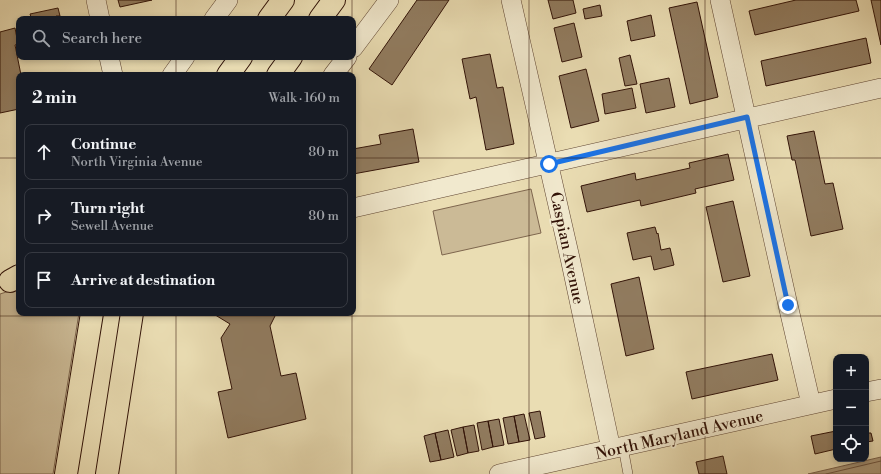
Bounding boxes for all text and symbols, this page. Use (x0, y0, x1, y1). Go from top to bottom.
search box (16, 16, 356, 60)
icon: search (30, 27, 52, 49)
text: Search here (62, 29, 142, 48)
text: 2 min (32, 87, 77, 109)
text: Walk · 160 m (269, 90, 340, 106)
text: Continue (71, 135, 136, 154)
icon: ahead (33, 141, 55, 163)
text: 80 m (308, 144, 339, 160)
text: North Virginia Avenue (71, 154, 203, 170)
route start (540, 155, 558, 173)
street label: Caspian Avenue (545, 190, 589, 306)
text: Turn right (71, 199, 145, 218)
icon: right (33, 205, 55, 227)
text: 80 m (308, 208, 339, 224)
text: Sewell Avenue (71, 218, 154, 234)
icon: arrive (33, 269, 55, 291)
text: Arrive at destination (71, 271, 215, 290)
route end (779, 296, 797, 314)
map controls (833, 354, 869, 462)
button: + (833, 354, 869, 390)
button: − (833, 390, 869, 426)
street label: North Maryland Avenue (593, 406, 765, 464)
button: locate (833, 426, 869, 462)

